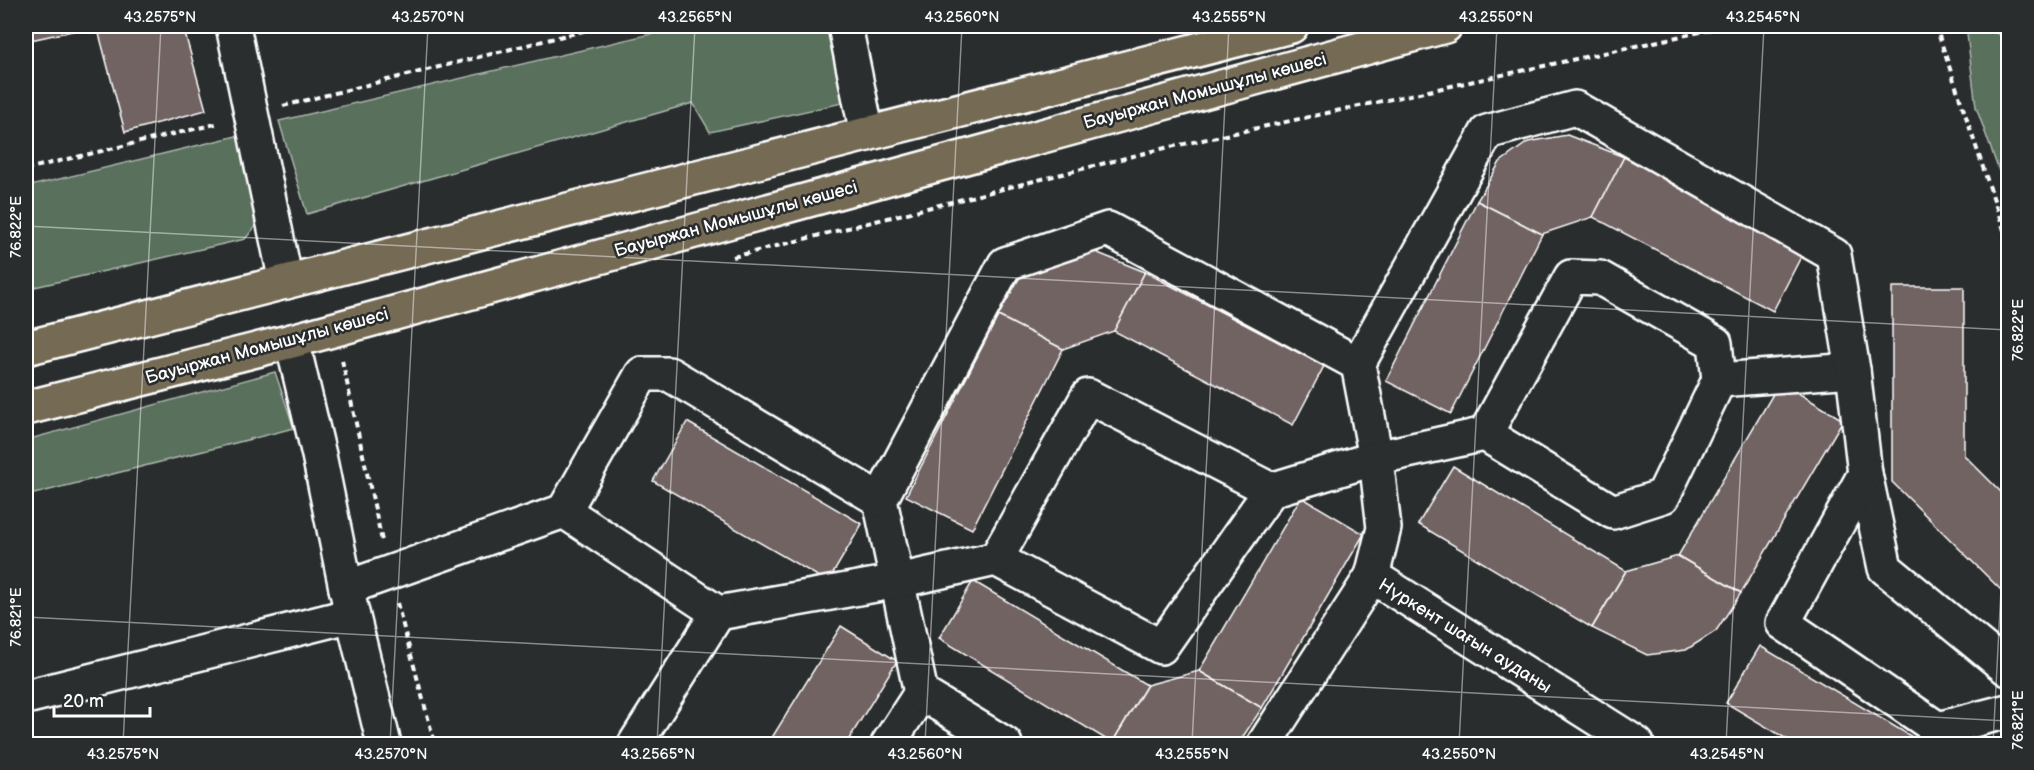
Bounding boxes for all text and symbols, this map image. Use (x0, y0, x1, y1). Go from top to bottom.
text: 43.2575°N (124, 8, 196, 27)
text: 43.2570°N (391, 8, 465, 27)
text: 43.2565°N (658, 8, 732, 27)
text: 43.2560°N (925, 8, 999, 27)
text: 43.2555°N (1192, 8, 1266, 27)
text: 43.2550°N (1459, 8, 1533, 27)
text: 43.2545°N (1726, 8, 1800, 27)
street label: Бауыржан Момышұлы көшесі (1081, 48, 1329, 134)
street label: Бауыржан Момышұлы көшесі (612, 176, 860, 262)
text: 76.822°E (7, 196, 26, 258)
text: 76.822°E (2009, 299, 2028, 361)
street label: Бауыржан Момышұлы көшесі (143, 303, 391, 389)
street label: Нүркент шағын ауданы (1375, 574, 1555, 698)
text: 76.821°E (7, 587, 26, 647)
scale bar (54, 680, 150, 718)
text: 76.821°E (2009, 690, 2028, 750)
text: 20 m (63, 691, 104, 712)
text: 43.2575°N (87, 745, 159, 764)
text: 43.2570°N (354, 745, 428, 764)
text: 43.2565°N (621, 745, 695, 764)
text: 43.2560°N (888, 745, 962, 764)
text: 43.2555°N (1155, 745, 1229, 764)
text: 43.2550°N (1422, 745, 1496, 764)
text: 43.2545°N (1690, 745, 1764, 764)

